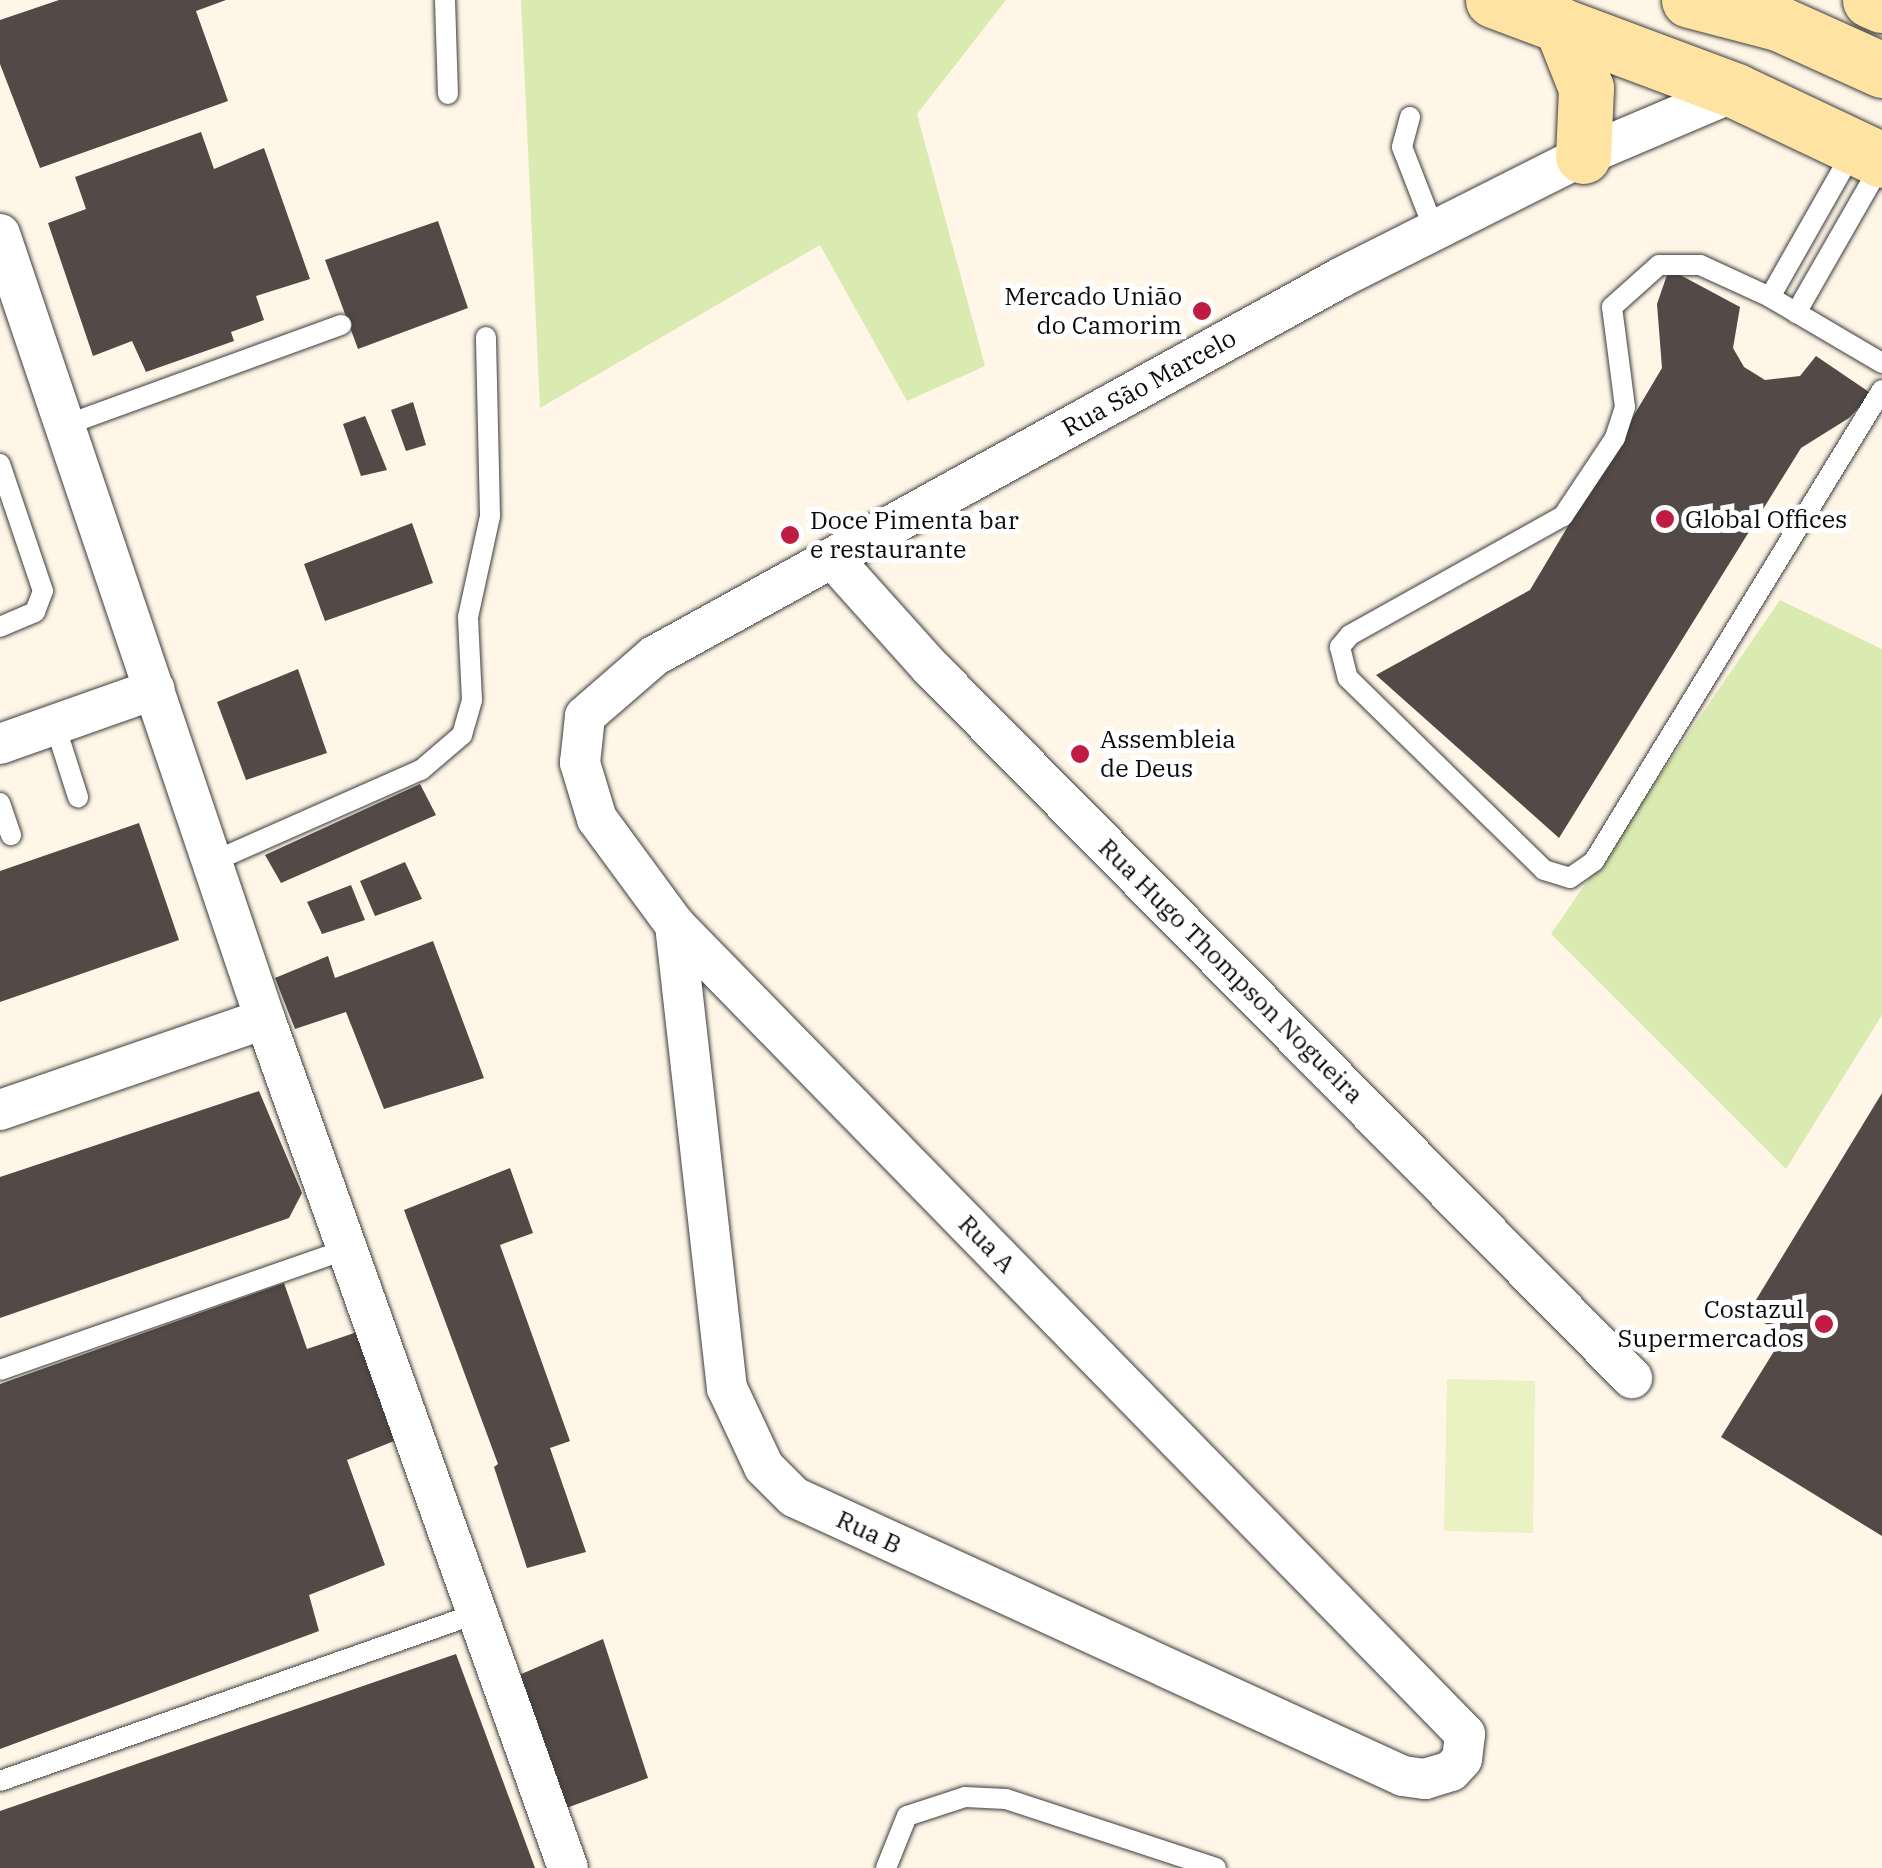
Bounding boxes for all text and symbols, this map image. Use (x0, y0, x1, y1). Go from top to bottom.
place label: Mercado União do Camorim (1004, 282, 1182, 341)
marker: Mercado União do Camorim (1191, 300, 1213, 322)
street label: Rua São Marcelo (1057, 323, 1241, 443)
place label: Global Offices (1685, 504, 1847, 534)
place label: Doce Pimenta bar e restaurante (810, 506, 1019, 565)
marker: Global Offices (1654, 508, 1676, 530)
marker: Doce Pimenta bar e restaurante (779, 524, 801, 546)
place label: Assembleia de Deus (1100, 725, 1236, 784)
marker: Assembleia de Deus (1069, 743, 1091, 765)
street label: Rua Hugo Thompson Nogueira (1092, 832, 1370, 1110)
street label: Rua A (952, 1209, 1022, 1279)
place label: Costazul Supermercados (1618, 1295, 1804, 1354)
marker: Costazul Supermercados (1813, 1313, 1835, 1335)
street label: Rua B (832, 1504, 906, 1560)

